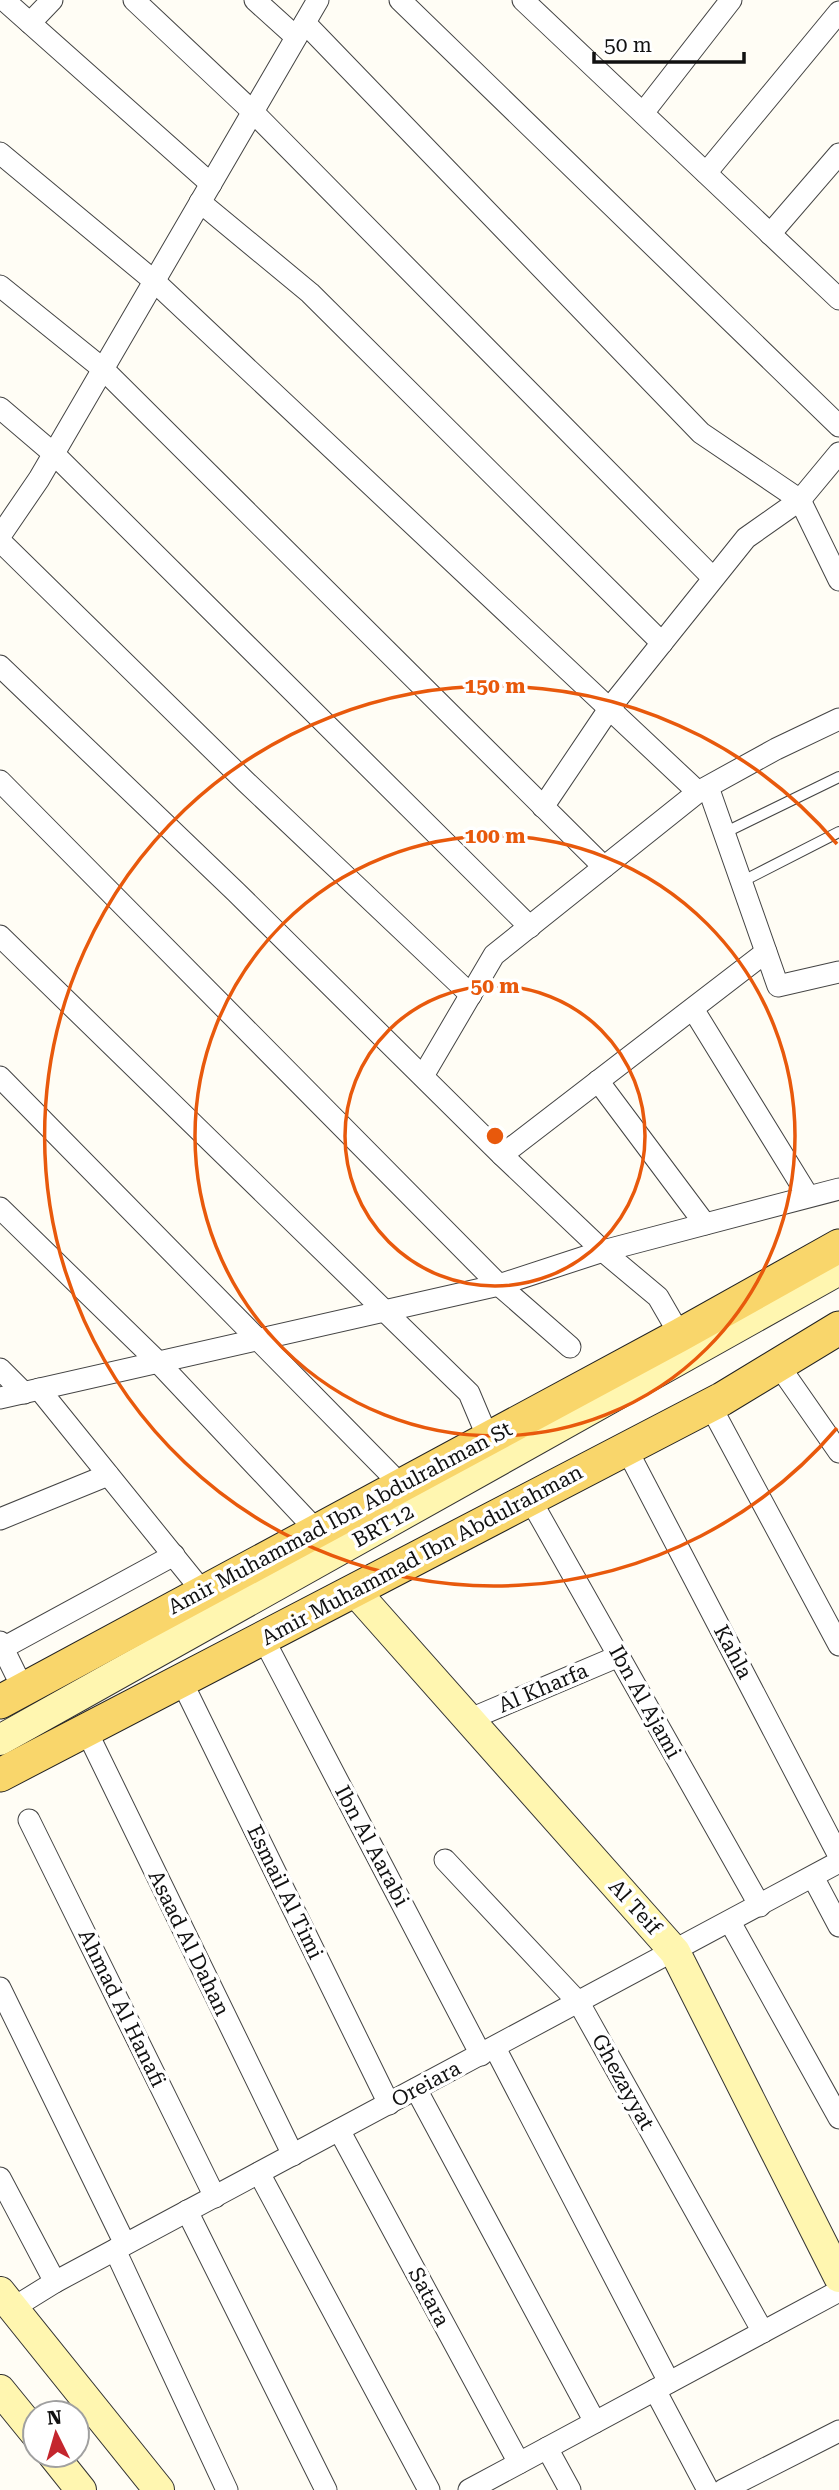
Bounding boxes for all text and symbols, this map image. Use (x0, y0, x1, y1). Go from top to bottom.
scale bar (594, 21, 744, 65)
text: 50 m (604, 33, 652, 57)
text: 150 m (465, 674, 525, 698)
text: 100 m (465, 824, 525, 848)
text: 50 m (470, 974, 520, 998)
centre of rings (483, 1124, 507, 1148)
street label: Amir Muhammad Ibn Abdulrahman St (164, 1416, 516, 1620)
street label: Amir Muhammad Ibn Abdulrahman (257, 1459, 587, 1651)
street label: BRT12 (348, 1500, 418, 1552)
street label: Kahla (709, 1621, 757, 1684)
street label: Ibn Al Ajami (604, 1641, 686, 1763)
street label: Al Kharfa (495, 1658, 592, 1718)
street label: Ibn Al Aarabi (330, 1782, 414, 1911)
street label: Esmail Al Timi (242, 1821, 328, 1963)
street label: Asaad Al Dahan (143, 1866, 235, 2020)
street label: Al Teif (604, 1875, 667, 1940)
street label: Ahmad Al Hanafi (73, 1925, 171, 2091)
street label: Ghezayyat (587, 2030, 659, 2134)
street label: Oreiara (387, 2056, 465, 2112)
street label: Satara (404, 2263, 455, 2331)
north arrow (21, 2399, 91, 2469)
text: N (46, 2405, 63, 2430)

